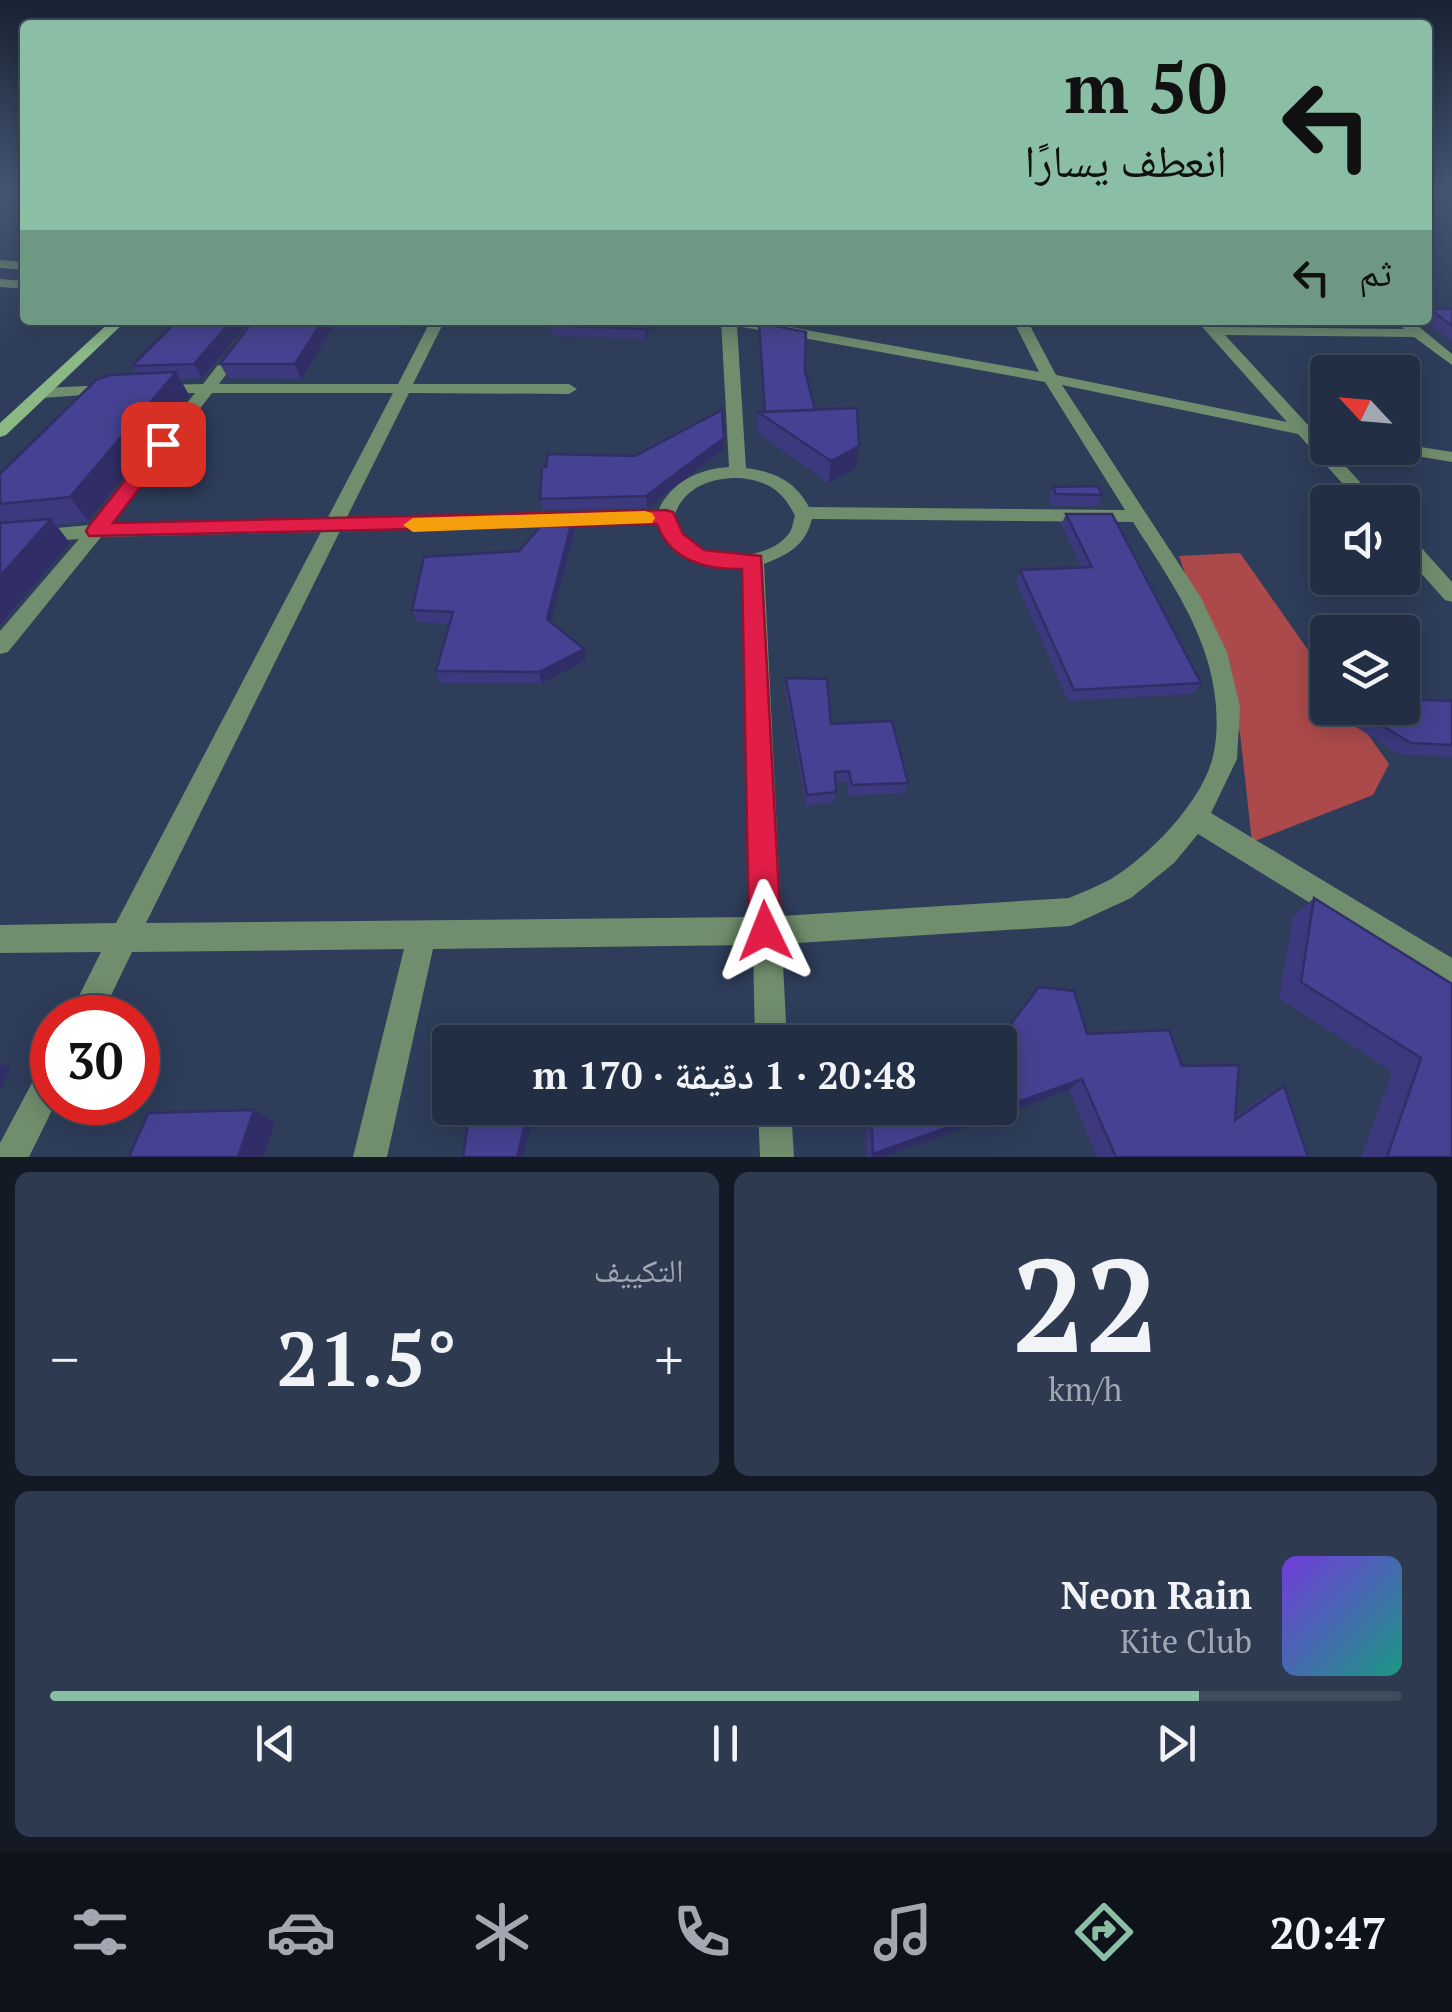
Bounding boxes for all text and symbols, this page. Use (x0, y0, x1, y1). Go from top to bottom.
text: 50 m (1064, 40, 1227, 133)
icon: left (1262, 60, 1392, 190)
text: انعطف يسارًا (1025, 130, 1227, 190)
text: ثم (1359, 247, 1392, 297)
icon: left (1284, 250, 1339, 305)
north arrow (1310, 355, 1420, 465)
map controls (1310, 355, 1420, 725)
pin (121, 402, 206, 487)
icon: arrive (136, 417, 191, 472)
button: sound (1310, 485, 1420, 595)
button: layers (1310, 615, 1420, 725)
position arrow (713, 879, 817, 983)
speed limit sign: 30 (30, 995, 160, 1125)
text: 20:48 · 1 دقيقة · 170 m (533, 1050, 916, 1100)
text: 22 (1012, 1217, 1159, 1389)
text: التكييف (594, 1249, 684, 1291)
text: 21.5° (277, 1308, 457, 1407)
text: − (50, 1322, 79, 1395)
text: + (654, 1322, 684, 1395)
text: km/h (1048, 1368, 1122, 1410)
text: Neon Rain (1061, 1570, 1252, 1620)
text: Kite Club (1120, 1620, 1252, 1662)
icon: previous (248, 1716, 303, 1771)
icon: pause (698, 1716, 753, 1771)
icon: next (1149, 1716, 1204, 1771)
icon: filters (65, 1897, 135, 1967)
icon: car (266, 1897, 336, 1967)
icon: climate (467, 1897, 537, 1967)
icon: phone (667, 1897, 737, 1967)
icon: music (868, 1897, 938, 1967)
icon: directions (1069, 1897, 1139, 1967)
text: 20:47 (1270, 1902, 1387, 1962)

